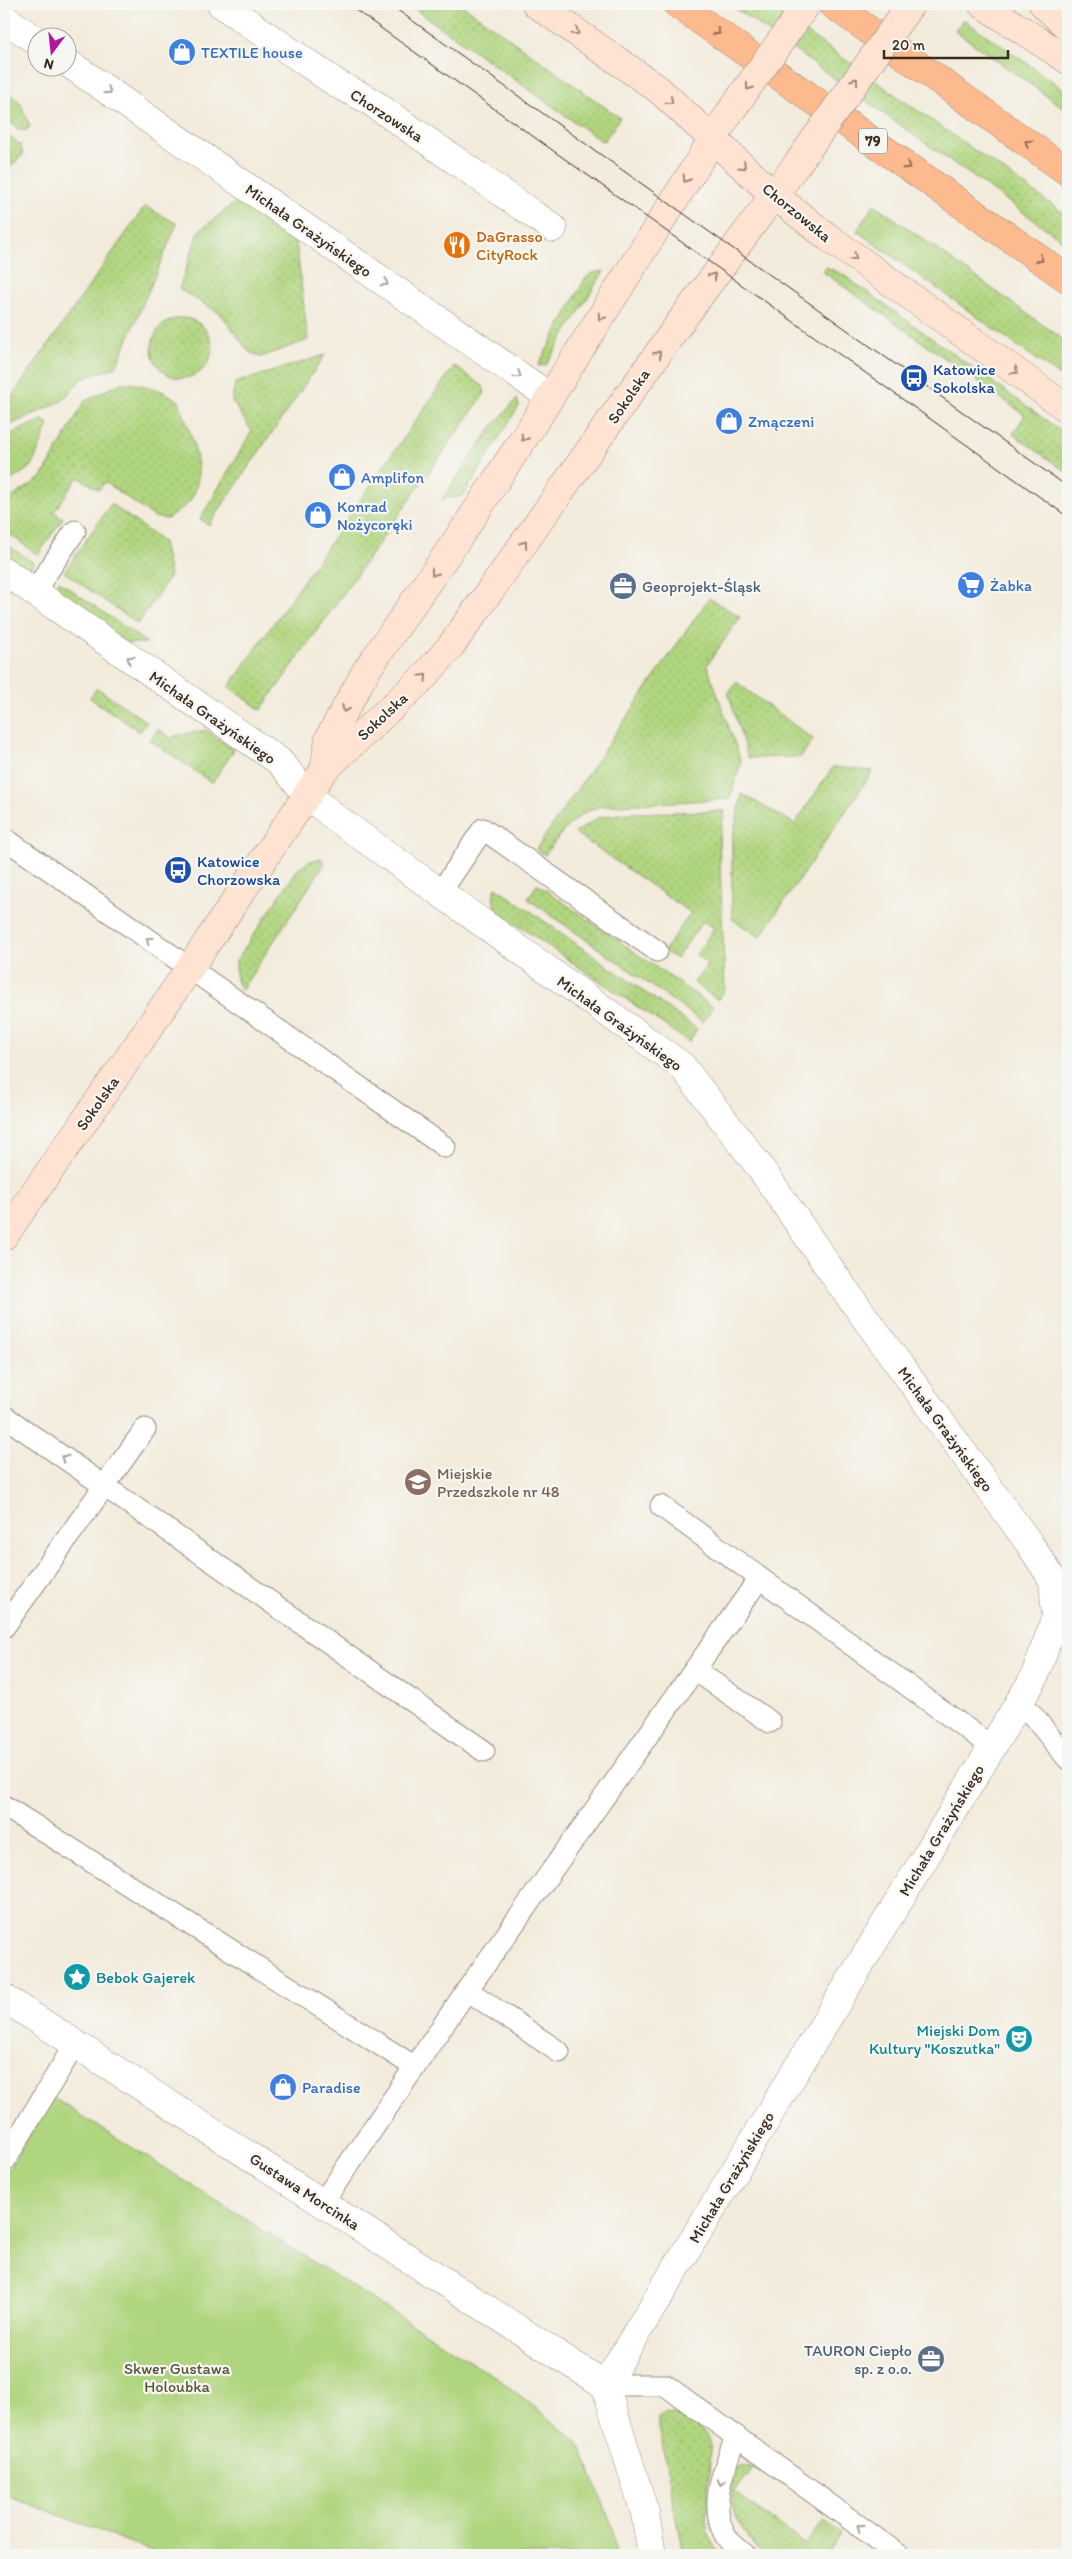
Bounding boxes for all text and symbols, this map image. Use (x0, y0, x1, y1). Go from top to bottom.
one-way arrow (570, 26, 580, 35)
one-way arrow (711, 26, 721, 35)
north arrow (28, 28, 78, 78)
scale bar (884, 28, 1008, 60)
text: 20 m (892, 36, 926, 54)
shop icon: TEXTILE house (167, 37, 197, 67)
place label: TEXTILE house (201, 43, 303, 62)
text: N (42, 55, 56, 74)
one-way arrow (849, 77, 858, 87)
one-way arrow (746, 81, 755, 90)
one-way arrow (102, 85, 111, 94)
street label: Chorzowska (347, 85, 427, 146)
one-way arrow (665, 95, 674, 104)
road number: 79 (859, 128, 887, 154)
one-way arrow (1025, 140, 1034, 149)
one-way arrow (737, 160, 746, 169)
one-way arrow (902, 160, 911, 169)
one-way arrow (683, 173, 693, 182)
street label: Chorzowska (758, 179, 836, 246)
street label: Michała Grażyńskiego (242, 180, 376, 281)
place label: DaGrasso CityRock (476, 227, 543, 264)
restaurant icon: DaGrasso CityRock (442, 230, 472, 260)
one-way arrow (848, 251, 858, 260)
one-way arrow (1034, 253, 1044, 262)
one-way arrow (708, 273, 716, 282)
one-way arrow (379, 277, 389, 286)
one-way arrow (598, 312, 608, 321)
one-way arrow (652, 351, 660, 360)
place label: Katowice Sokolska (933, 360, 996, 397)
bus stop icon: Katowice Sokolska (899, 363, 929, 393)
street label: Sokolska (603, 365, 654, 427)
one-way arrow (1009, 365, 1019, 374)
one-way arrow (513, 369, 522, 379)
shop icon: Zmączeni (714, 406, 744, 436)
place label: Zmączeni (748, 412, 814, 431)
one-way arrow (521, 432, 530, 442)
shop icon: Amplifon (327, 462, 357, 492)
place label: Amplifon (361, 468, 424, 487)
place label: Konrad Nożycoręki (337, 497, 413, 534)
shop icon: Konrad Nożycoręki (303, 500, 333, 530)
one-way arrow (518, 541, 527, 550)
one-way arrow (431, 567, 440, 577)
supermarket icon: Żabka (956, 570, 986, 600)
office icon: Geoprojekt-Śląsk (608, 571, 638, 601)
place label: Żabka (990, 576, 1032, 595)
place label: Geoprojekt-Śląsk (642, 577, 761, 596)
one-way arrow (127, 656, 136, 665)
street label: Michała Grażyńskiego (146, 667, 280, 768)
one-way arrow (418, 673, 427, 682)
street label: Sokolska (353, 688, 412, 744)
one-way arrow (341, 704, 351, 713)
place label: Katowice Chorzowska (197, 852, 281, 889)
bus stop icon: Katowice Chorzowska (163, 855, 193, 885)
one-way arrow (145, 937, 155, 946)
street label: Michała Grażyńskiego (553, 972, 686, 1075)
street label: Sokolska (72, 1072, 123, 1134)
street label: Michała Grażyńskiego (894, 1363, 997, 1496)
one-way arrow (60, 1455, 70, 1464)
place label: Miejskie Przedszkole nr 48 (437, 1464, 560, 1501)
school or university icon: Miejskie Przedszkole nr 48 (403, 1467, 433, 1497)
street label: Michała Grażyńskiego (895, 1761, 988, 1899)
place icon: Bebok Gajerek (62, 1962, 92, 1992)
place label: Bebok Gajerek (96, 1968, 195, 1987)
place label: Miejski Dom Kultury "Koszutka" (869, 2021, 1001, 2058)
theatre icon: Miejski Dom Kultury "Koszutka" (1004, 2024, 1034, 2054)
shop icon: Paradise (268, 2072, 298, 2102)
place label: Paradise (302, 2078, 361, 2097)
street label: Michała Grażyńskiego (685, 2108, 778, 2246)
street label: Gustawa Morcinka (246, 2149, 364, 2235)
place label: TAURON Ciepło sp. z o.o. (804, 2341, 912, 2378)
office icon: TAURON Ciepło sp. z o.o. (916, 2344, 946, 2374)
park label: Skwer Gustawa Holoubka (124, 2359, 231, 2396)
one-way arrow (716, 2478, 726, 2487)
one-way arrow (857, 2524, 866, 2532)

